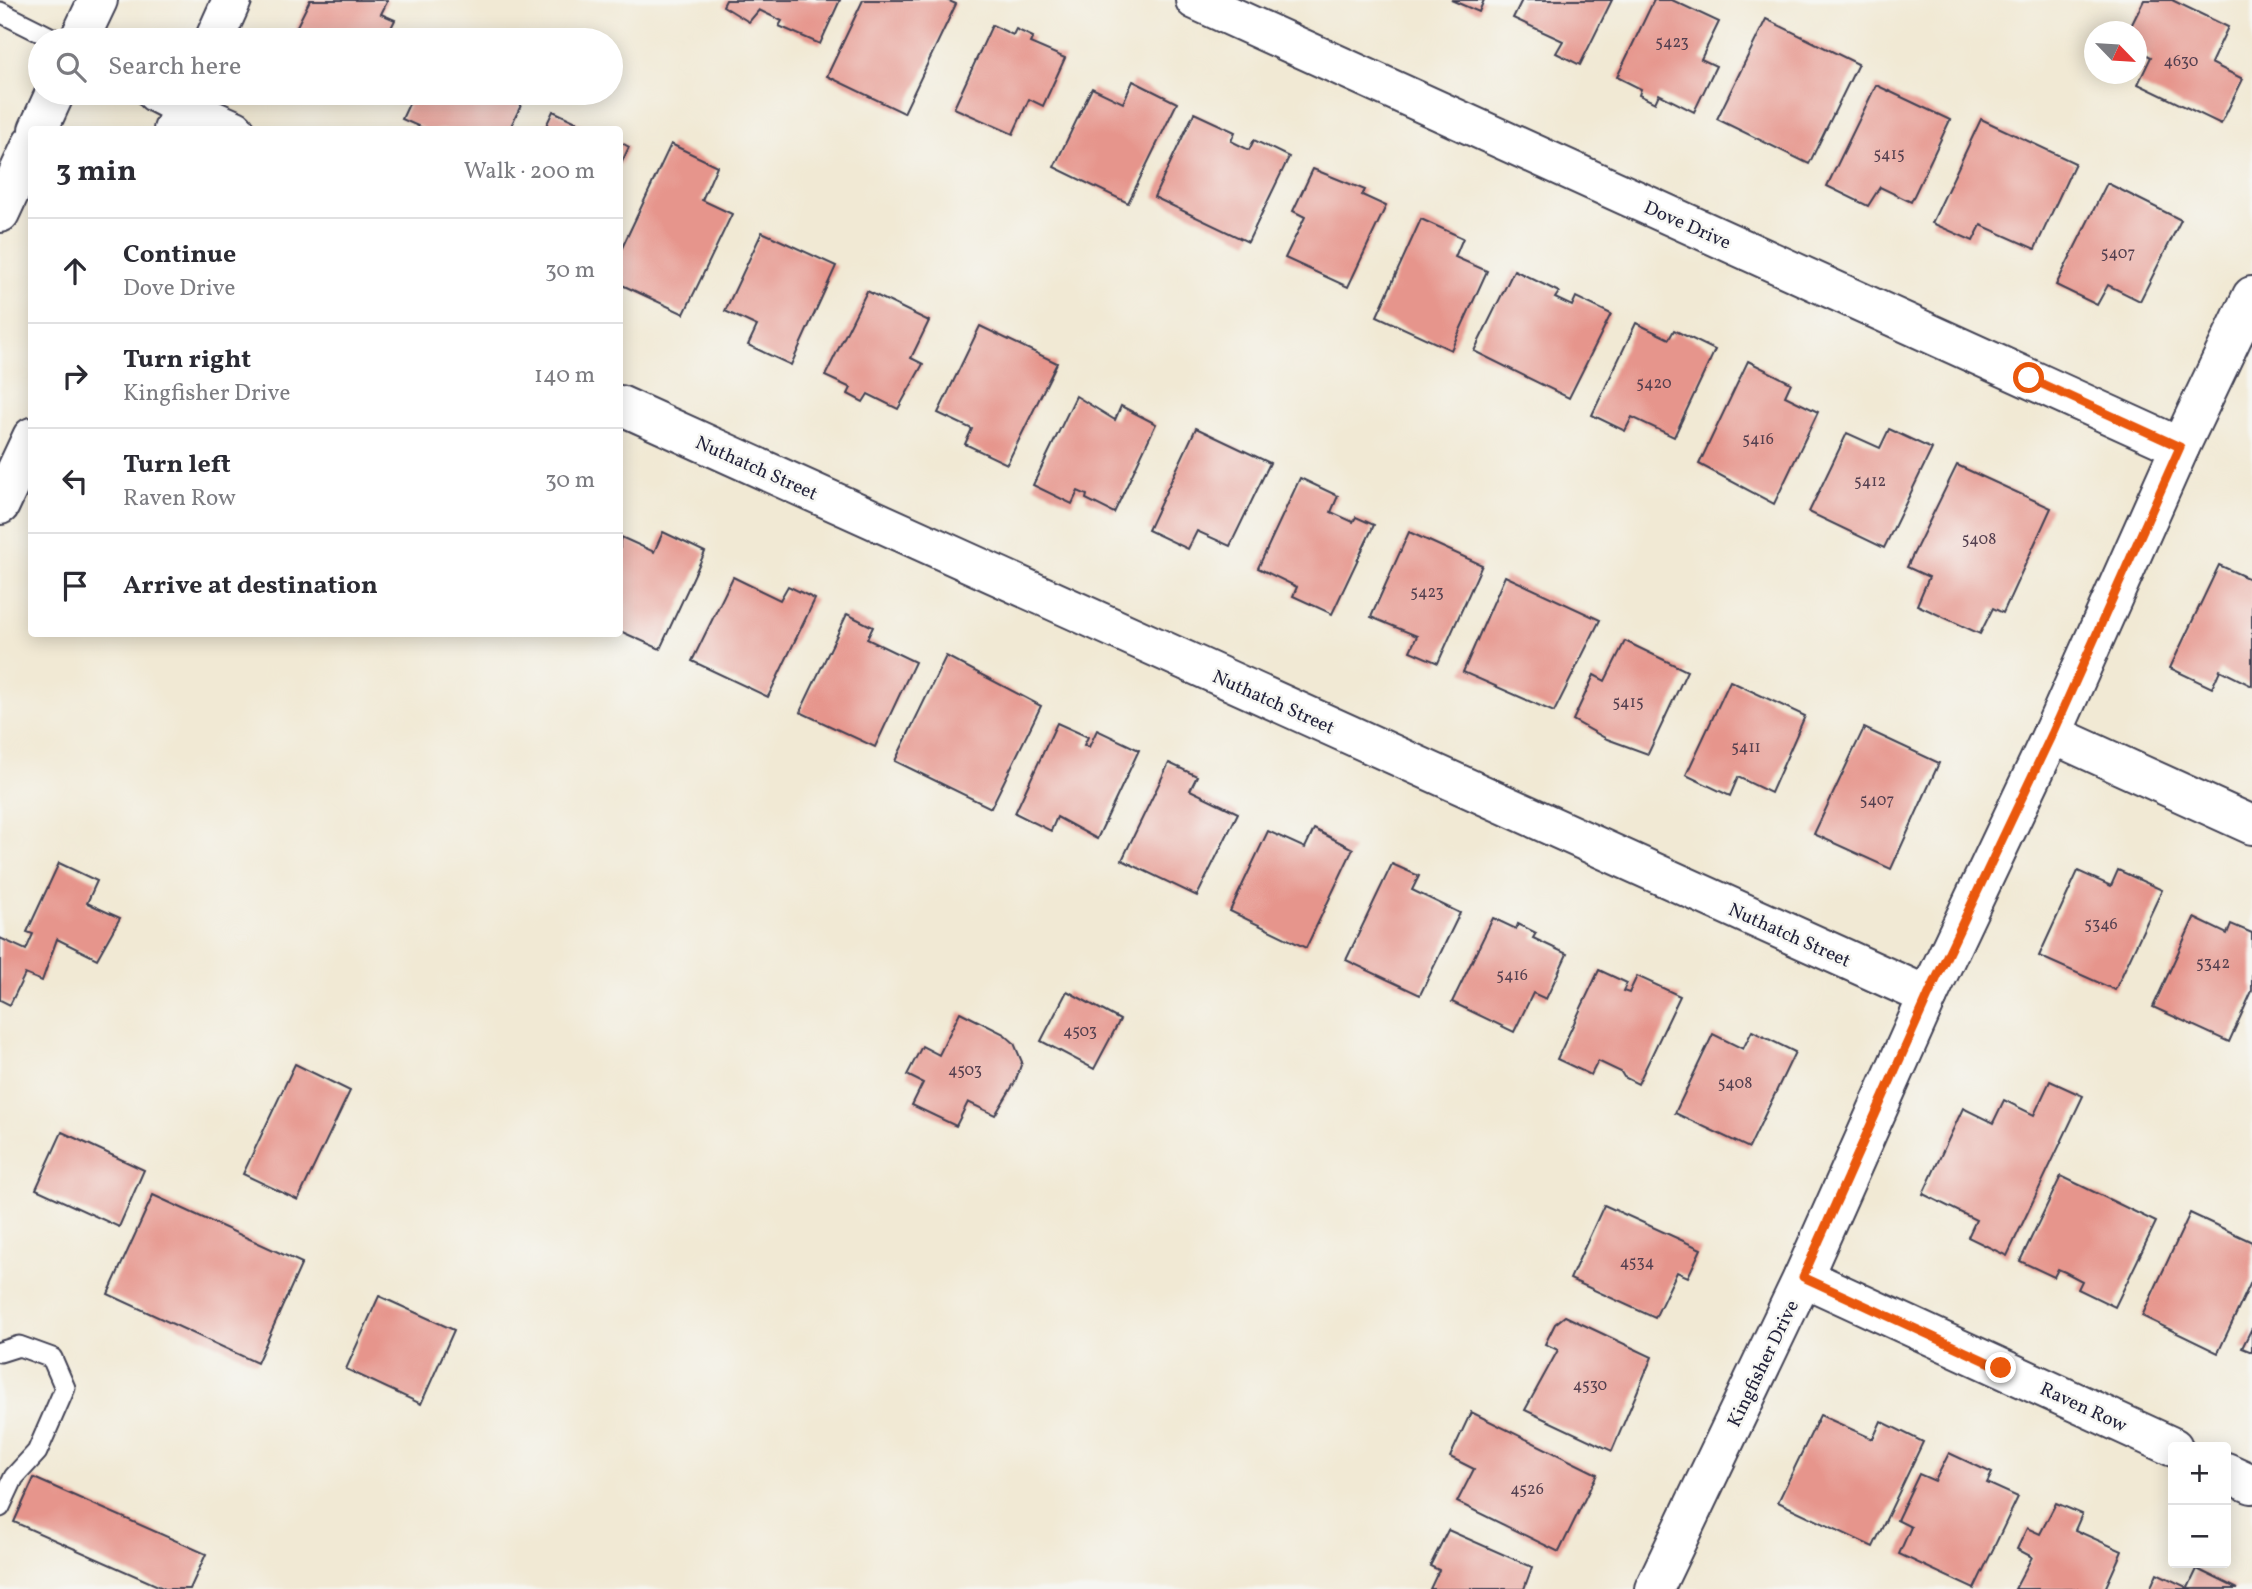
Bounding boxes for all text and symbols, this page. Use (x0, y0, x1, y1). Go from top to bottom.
north arrow (2084, 21, 2147, 84)
search box (28, 28, 623, 105)
house number: 5423 (1655, 32, 1689, 54)
icon: search (52, 48, 90, 86)
text: Search here (108, 49, 241, 85)
house number: 4630 (2164, 51, 2198, 73)
house number: 5415 (1873, 144, 1905, 166)
text: 3 min (56, 151, 137, 193)
text: Walk · 200 m (464, 156, 595, 188)
street label: Dove Drive (1639, 195, 1735, 257)
text: Continue (123, 237, 236, 273)
house number: 5407 (2101, 243, 2135, 265)
icon: ahead (56, 252, 94, 290)
text: 30 m (545, 255, 595, 287)
text: Dove Drive (123, 273, 235, 305)
text: Turn right (123, 342, 251, 378)
icon: right (56, 357, 94, 395)
text: 140 m (534, 360, 595, 392)
route start (2013, 362, 2044, 393)
house number: 5420 (1636, 373, 1672, 395)
text: Kingfisher Drive (123, 378, 290, 410)
house number: 5416 (1742, 429, 1774, 451)
street label: Nuthatch Street (691, 430, 822, 508)
text: Turn left (123, 447, 231, 483)
icon: left (56, 462, 94, 500)
text: 30 m (545, 465, 595, 497)
house number: 5412 (1854, 471, 1886, 493)
text: Raven Row (123, 483, 236, 515)
house number: 5408 (1962, 529, 1996, 551)
icon: arrive (56, 567, 94, 605)
text: Arrive at destination (123, 568, 378, 604)
house number: 5423 (1410, 582, 1444, 604)
street label: Nuthatch Street (1208, 664, 1339, 742)
house number: 5415 (1612, 692, 1644, 714)
house number: 5411 (1731, 737, 1761, 759)
house number: 5407 (1860, 790, 1894, 812)
street label: Nuthatch Street (1724, 897, 1855, 975)
house number: 5346 (2084, 914, 2118, 936)
house number: 5342 (2196, 953, 2230, 975)
house number: 5416 (1496, 965, 1528, 987)
house number: 4503 (1063, 1021, 1097, 1043)
house number: 4503 (948, 1060, 982, 1082)
house number: 5408 (1718, 1073, 1752, 1095)
house number: 4534 (1620, 1252, 1654, 1274)
street label: Kingfisher Drive (1722, 1296, 1806, 1432)
route end (1985, 1352, 2016, 1383)
house number: 4530 (1573, 1375, 1607, 1397)
street label: Raven Row (2035, 1376, 2131, 1439)
map controls (2168, 1442, 2231, 1568)
button: + (2168, 1442, 2231, 1505)
house number: 4526 (1510, 1479, 1544, 1501)
button: − (2168, 1505, 2231, 1568)

